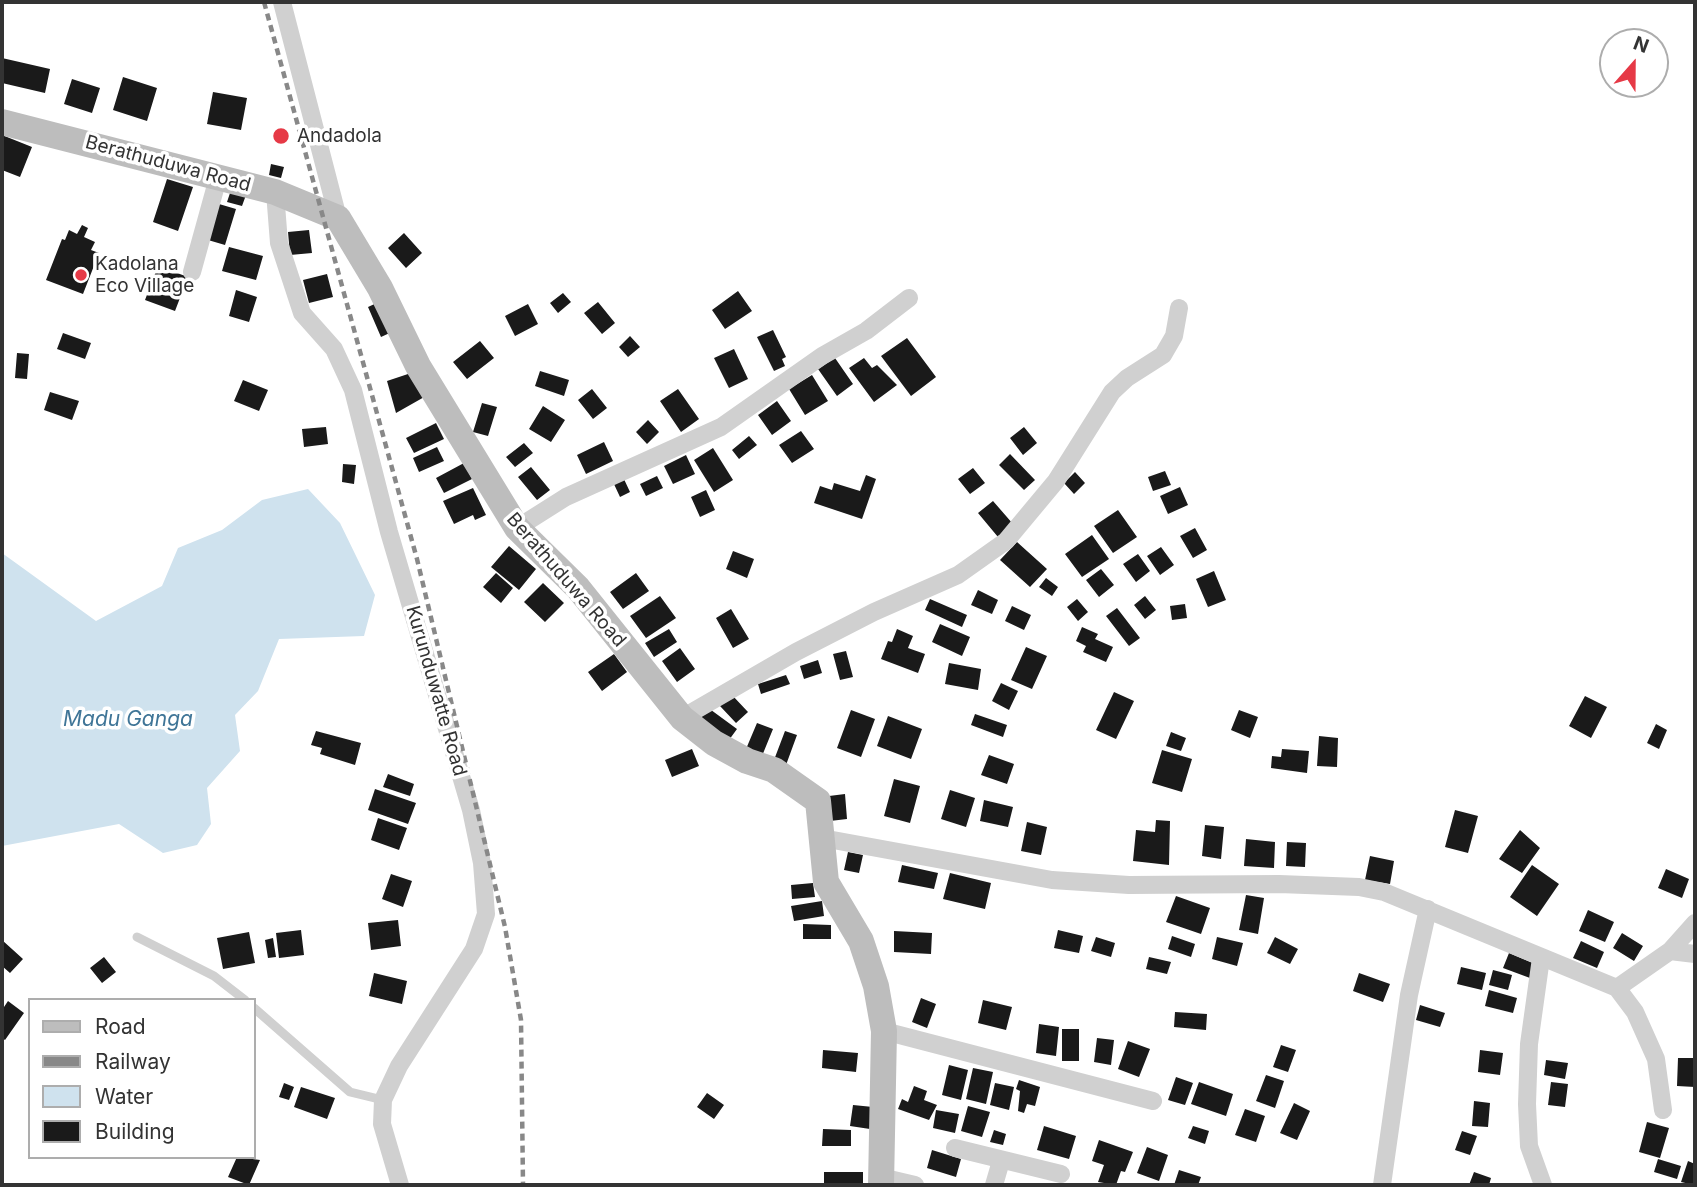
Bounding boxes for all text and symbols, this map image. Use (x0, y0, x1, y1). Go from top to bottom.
north arrow (1599, 28, 1669, 98)
text: N (1630, 31, 1652, 58)
place label: Andadola (297, 125, 382, 147)
marker: Andadola (271, 126, 291, 146)
street label: Berathuduwa Road (83, 131, 253, 197)
place label: Kadolana Eco Village (95, 253, 194, 297)
marker: Kadolana Eco Village (73, 267, 89, 283)
street label: Berathuduwa Road (502, 508, 630, 652)
street label: Kurunduwatte Road (401, 603, 471, 779)
water label: Madu Ganga (63, 707, 193, 733)
legend (28, 998, 256, 1159)
text: Road (95, 1014, 146, 1039)
text: Railway (95, 1049, 171, 1074)
text: Water (95, 1084, 153, 1109)
text: Building (95, 1119, 175, 1144)

